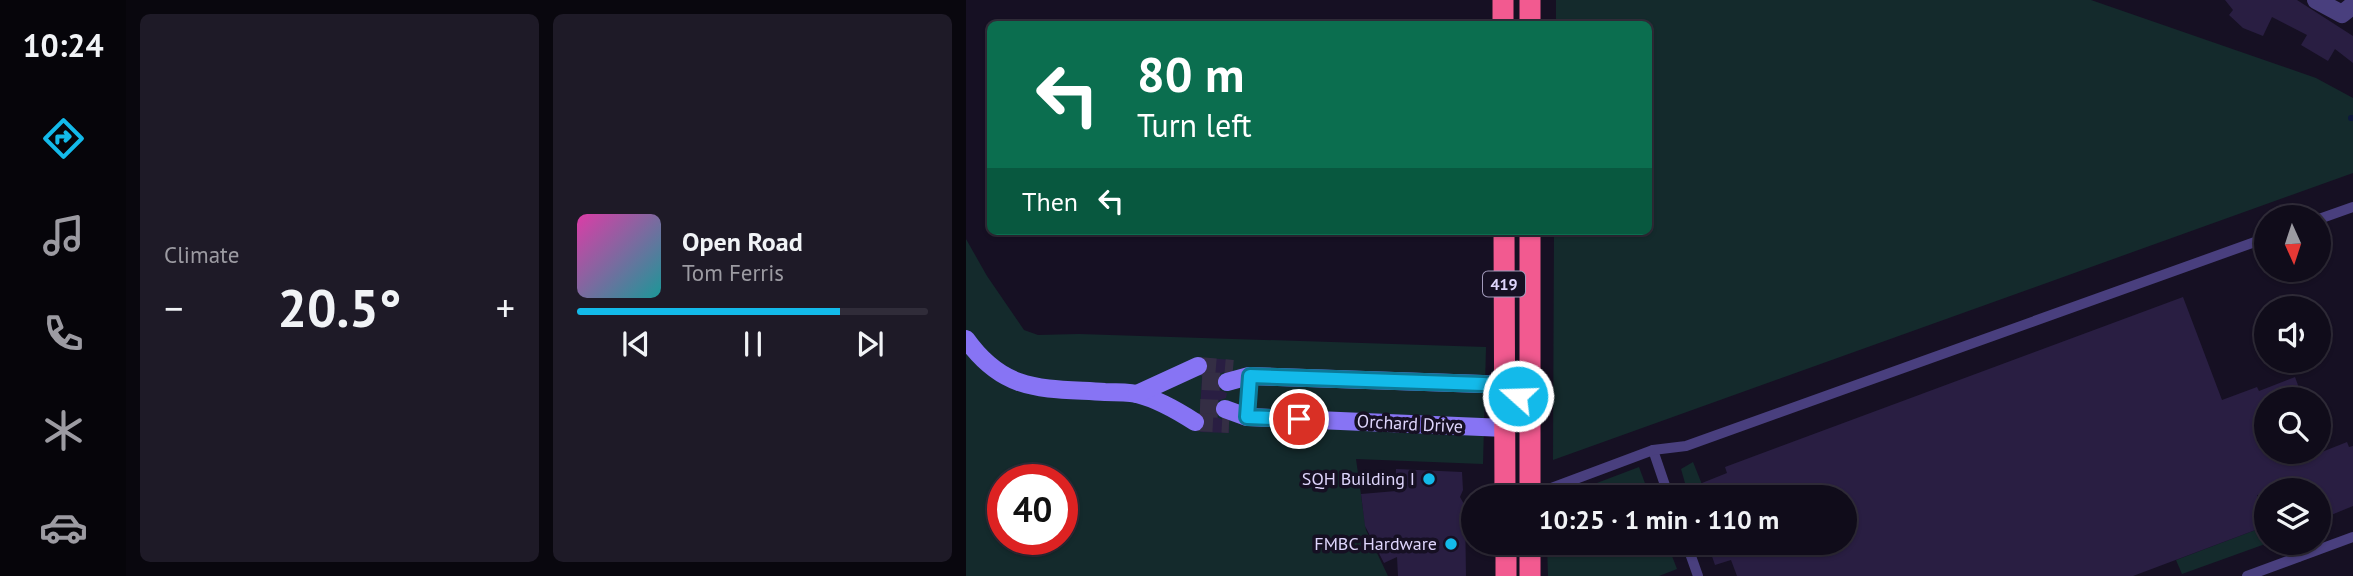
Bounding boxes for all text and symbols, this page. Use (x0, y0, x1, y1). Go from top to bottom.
text: 10:24 (22, 24, 104, 66)
text: 80 m (1137, 42, 1244, 106)
icon: left (1022, 49, 1113, 140)
text: Turn left (1137, 104, 1252, 146)
icon: directions (39, 114, 88, 163)
icon: left (1092, 182, 1130, 220)
text: Then (1022, 185, 1078, 218)
north arrow (2254, 205, 2331, 282)
map controls (2254, 205, 2331, 555)
icon: music (39, 211, 88, 260)
text: Open Road (682, 225, 803, 258)
text: Climate (164, 240, 239, 269)
text: Tom Ferris (682, 258, 784, 287)
road number: 419 (1483, 272, 1525, 296)
text: 20.5° (278, 274, 401, 341)
text: − (164, 283, 183, 332)
text: + (496, 283, 515, 332)
button: sound (2254, 296, 2331, 373)
icon: phone (39, 309, 88, 358)
icon: previous (617, 325, 655, 363)
icon: pause (734, 325, 772, 363)
icon: next (851, 325, 889, 363)
position arrow (1481, 359, 1555, 433)
button: search (2254, 387, 2331, 464)
pin (1269, 389, 1329, 449)
icon: arrive (1280, 400, 1318, 438)
icon: climate (39, 406, 88, 455)
street label: Orchard Drive (1356, 409, 1464, 438)
speed limit sign: 40 (987, 464, 1078, 555)
place label: SQH Building I (1302, 467, 1415, 490)
marker: SQH Building I (1421, 471, 1437, 487)
button: layers (2254, 478, 2331, 555)
icon: car (39, 503, 88, 552)
text: 10:25 · 1 min · 110 m (1539, 503, 1779, 536)
place label: FMBC Hardware (1314, 532, 1437, 555)
marker: FMBC Hardware (1443, 536, 1459, 552)

